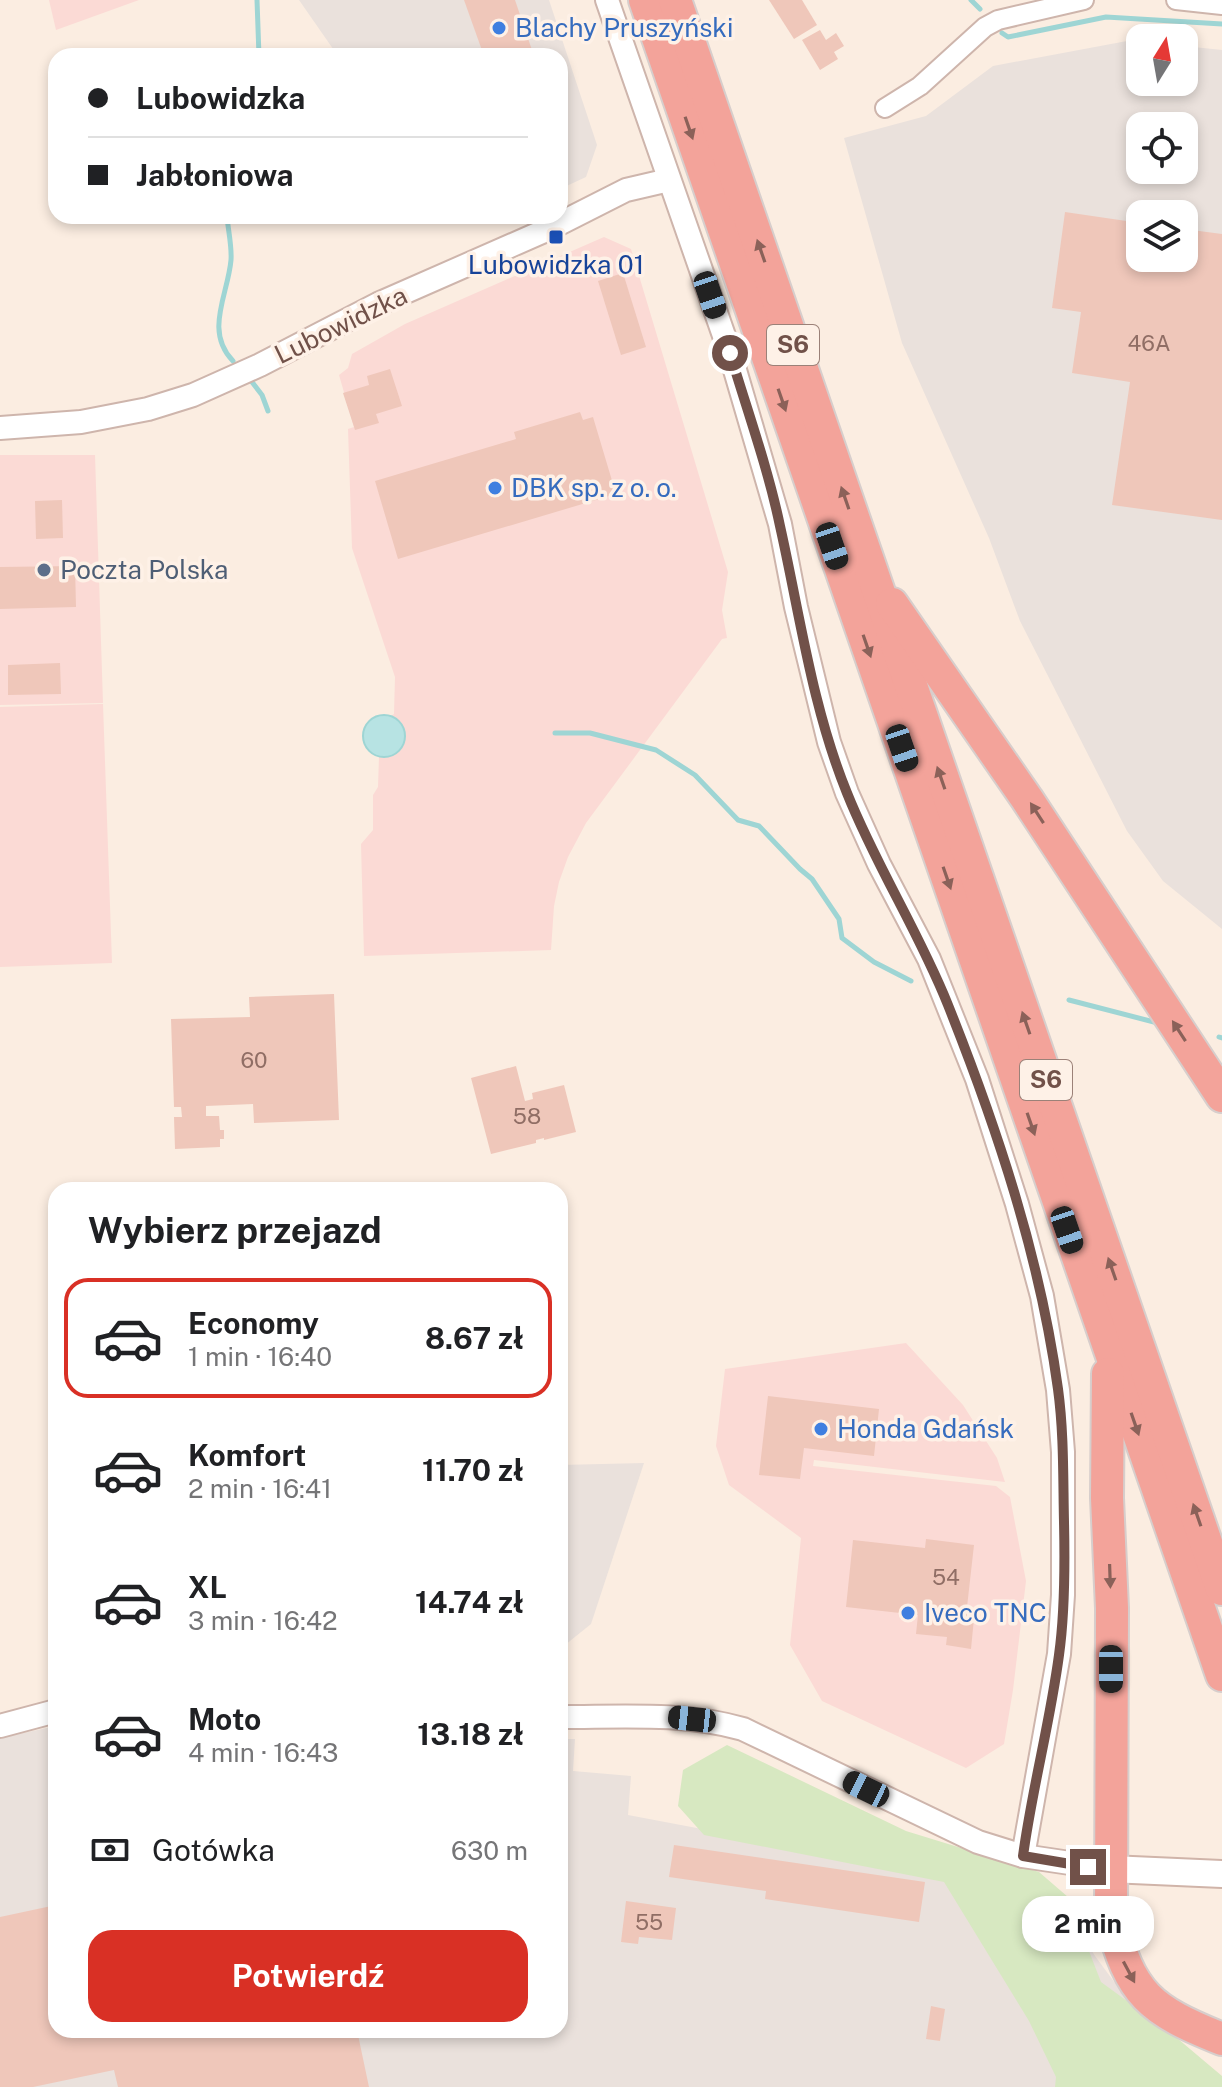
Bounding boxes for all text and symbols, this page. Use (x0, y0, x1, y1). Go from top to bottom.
place label: Blachy Pruszyński (515, 12, 733, 43)
marker: Blachy Pruszyński (490, 19, 508, 37)
north arrow (1126, 24, 1198, 96)
map controls (1126, 24, 1198, 272)
text: Lubowidzka (136, 80, 305, 116)
button: locate (1126, 112, 1198, 184)
one-way arrow (683, 116, 695, 140)
text: Jabłoniowa (136, 157, 294, 193)
button: layers (1126, 200, 1198, 272)
marker: Lubowidzka 01 (547, 228, 565, 246)
one-way arrow (755, 239, 767, 263)
place label: Lubowidzka 01 (468, 249, 644, 280)
car (691, 268, 729, 322)
street label: Lubowidzka (269, 279, 412, 370)
road number: S6 (767, 325, 819, 365)
house number: 46A (1127, 330, 1171, 356)
route start (712, 335, 748, 371)
one-way arrow (777, 388, 789, 412)
place label: DBK sp. z o. o. (511, 472, 677, 503)
marker: DBK sp. z o. o. (486, 479, 504, 497)
one-way arrow (838, 485, 850, 509)
car (813, 519, 851, 573)
place label: Poczta Polska (60, 554, 228, 585)
marker: Poczta Polska (35, 561, 53, 579)
one-way arrow (862, 634, 874, 658)
car (883, 721, 921, 775)
one-way arrow (935, 766, 947, 790)
one-way arrow (1029, 803, 1044, 824)
one-way arrow (941, 866, 953, 890)
one-way arrow (1020, 1011, 1032, 1035)
one-way arrow (1173, 1020, 1187, 1042)
house number: 60 (240, 1047, 268, 1073)
road number: S6 (1020, 1060, 1072, 1100)
house number: 58 (513, 1103, 541, 1129)
one-way arrow (1025, 1112, 1037, 1136)
car (1048, 1203, 1086, 1257)
text: Wybierz przejazd (88, 1209, 382, 1251)
one-way arrow (1105, 1257, 1117, 1281)
icon: car (92, 1302, 164, 1374)
text: Economy (188, 1305, 319, 1341)
text: 8.67 zł (425, 1320, 524, 1356)
text: 1 min · 16:40 (188, 1341, 332, 1372)
place label: Honda Gdańsk (837, 1413, 1014, 1444)
one-way arrow (1129, 1413, 1141, 1437)
marker: Honda Gdańsk (812, 1420, 830, 1438)
icon: car (92, 1434, 164, 1506)
text: Komfort (188, 1437, 306, 1473)
text: 11.70 zł (422, 1452, 524, 1488)
text: 2 min · 16:41 (188, 1473, 332, 1504)
one-way arrow (1190, 1503, 1202, 1527)
house number: 54 (932, 1564, 960, 1590)
one-way arrow (1104, 1564, 1117, 1589)
icon: car (92, 1566, 164, 1638)
text: XL (188, 1569, 227, 1605)
text: 14.74 zł (415, 1584, 524, 1620)
place label: Iveco TNC (924, 1597, 1047, 1628)
marker: Iveco TNC (899, 1604, 917, 1622)
text: 3 min · 16:42 (188, 1605, 338, 1636)
car (1099, 1645, 1123, 1693)
icon: car (92, 1698, 164, 1770)
text: Moto (188, 1701, 261, 1737)
car (667, 1705, 717, 1733)
text: 13.18 zł (417, 1716, 524, 1752)
text: 4 min · 16:43 (188, 1737, 338, 1768)
car (839, 1768, 893, 1810)
icon: cash (88, 1828, 132, 1872)
text: Gotówka (152, 1832, 275, 1868)
text: 630 m (451, 1835, 528, 1866)
route end (1070, 1849, 1106, 1885)
callout: 2 min (1022, 1895, 1154, 1951)
text: 2 min (1054, 1908, 1122, 1939)
house number: 55 (635, 1909, 663, 1935)
button: Potwierdź (88, 1930, 528, 2022)
one-way arrow (1122, 1960, 1135, 1983)

